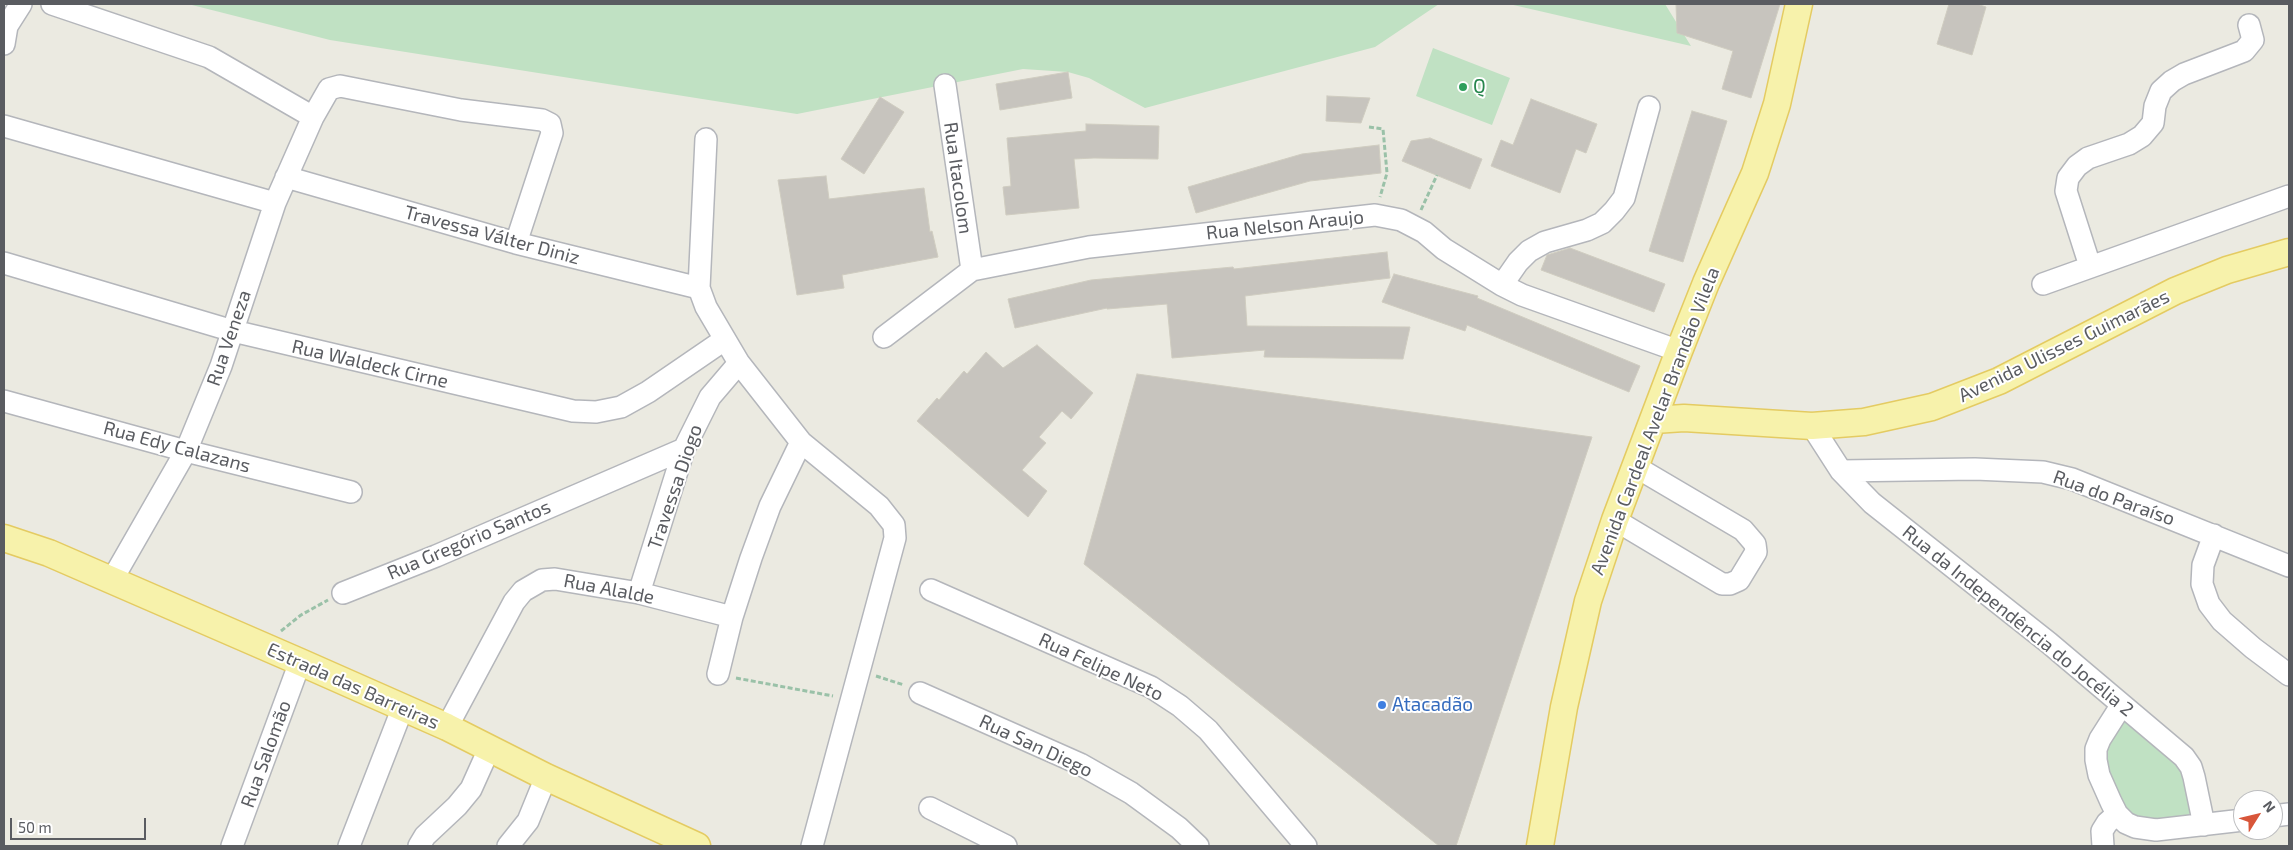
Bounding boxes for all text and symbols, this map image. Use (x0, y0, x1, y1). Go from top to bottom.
place label: Q (1473, 76, 1486, 98)
marker: Q (1457, 81, 1469, 93)
street label: Rua Itacolom (939, 121, 977, 235)
street label: Travessa Válter Diniz (402, 201, 582, 269)
street label: Rua Nelson Araujo (1205, 205, 1365, 245)
street label: Avenida Cardeal Avelar Brandão Vilela (1586, 264, 1724, 578)
street label: Avenida Ulisses Guimarães (1955, 285, 2173, 407)
street label: Rua Veneza (202, 287, 256, 389)
street label: Rua Waldeck Cirne (290, 335, 450, 393)
street label: Rua Edy Calazans (101, 416, 253, 478)
street label: Travessa Diogo (643, 421, 707, 553)
street label: Rua do Paraíso (2050, 465, 2178, 531)
street label: Rua Gregório Santos (384, 495, 554, 585)
street label: Rua da Independência do Jocélia 2 (1898, 521, 2138, 721)
street label: Rua Alalde (562, 569, 656, 609)
street label: Rua Felipe Neto (1035, 628, 1167, 706)
street label: Estrada das Barreiras (263, 638, 443, 734)
place label: Atacadão (1392, 694, 1473, 716)
street label: Rua Salomão (236, 697, 296, 811)
marker: Atacadão (1376, 699, 1388, 711)
street label: Rua San Diego (976, 710, 1096, 782)
north arrow (2233, 790, 2283, 840)
text: N (2260, 797, 2280, 816)
scale bar (12, 808, 149, 840)
text: 50 m (18, 818, 52, 836)

